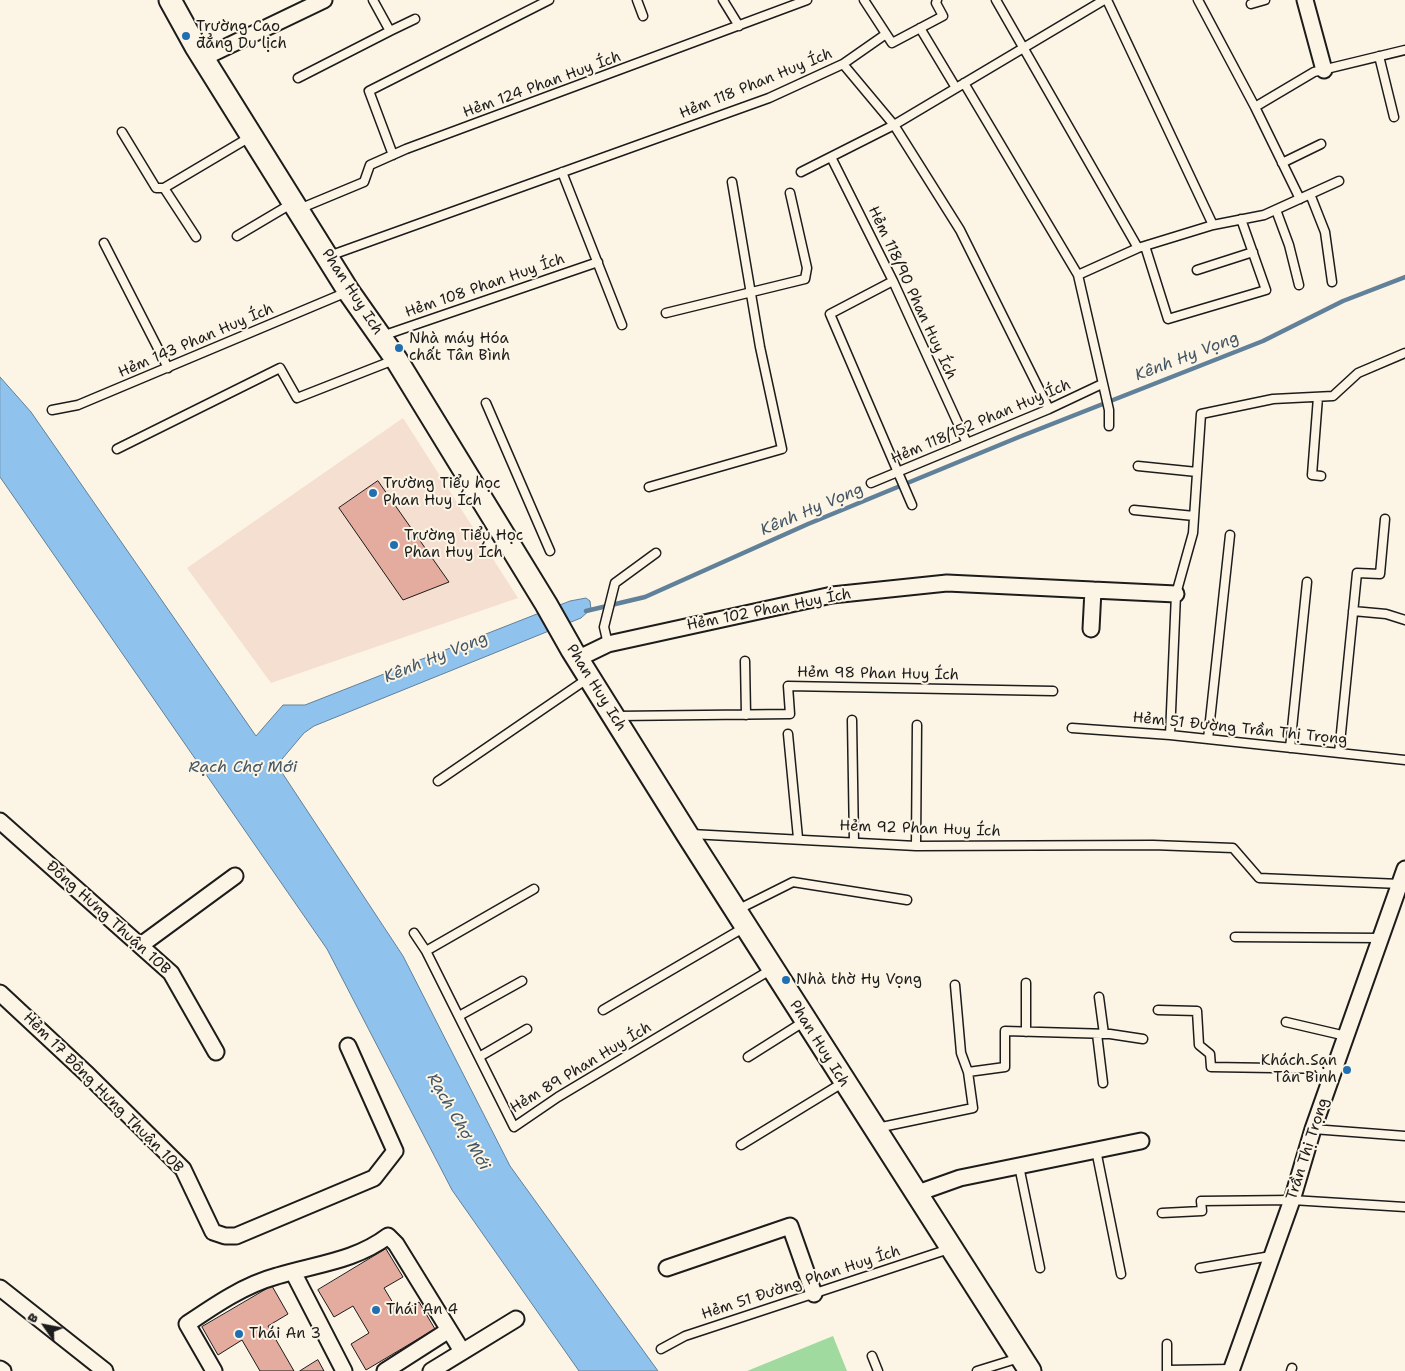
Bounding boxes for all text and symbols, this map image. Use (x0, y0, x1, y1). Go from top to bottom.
place label: Trường Cao đẳng Du lịch (196, 18, 287, 53)
marker: Trường Cao đẳng Du lịch (180, 30, 192, 42)
street label: Hẻm 118 Phan Huy Ích (677, 45, 835, 123)
street label: Hẻm 124 Phan Huy Ích (461, 48, 623, 122)
street label: Hẻm 118/90 Phan Huy Ích (864, 203, 960, 383)
street label: Phan Huy Ich (318, 246, 386, 338)
street label: Hẻm 108 Phan Huy Ích (403, 250, 567, 322)
street label: Hẻm 143 Phan Huy Ích (116, 300, 276, 382)
water label: Kênh Hy Vọng (1132, 328, 1242, 386)
place label: Nhà máy Hóa chất Tân Bình (409, 330, 510, 365)
marker: Nhà máy Hóa chất Tân Bình (393, 342, 405, 354)
street label: Hẻm 118/152 Phan Huy Ích (888, 376, 1074, 468)
place label: Trường Tiểu học Phan Huy Ích (383, 475, 501, 510)
water label: Kênh Hy Vọng (758, 480, 866, 540)
marker: Trường Tiểu học Phan Huy Ích (367, 487, 379, 499)
place label: Trường Tiểu Học Phan Huy Ích (404, 527, 523, 562)
marker: Trường Tiểu Học Phan Huy Ích (388, 539, 400, 551)
street label: Hẻm 102 Phan Huy Ích (685, 585, 853, 635)
water label: Kênh Hy Vọng (381, 628, 491, 688)
street label: Phan Huy Ich (562, 641, 630, 735)
street label: Hẻm 98 Phan Huy Ích (797, 664, 959, 684)
street label: Hẻm 51 Đường Trần Thị Trọng (1132, 709, 1348, 749)
water label: Rạch Chợ Mới (189, 758, 297, 778)
street label: Hẻm 92 Phan Huy Ích (839, 817, 1001, 841)
street label: Đông Hưng Thuận 10B (42, 857, 174, 979)
place label: Nhà thờ Hy Vọng (796, 971, 922, 989)
marker: Nhà thờ Hy Vọng (780, 974, 792, 986)
street label: Phan Huy Ich (785, 997, 853, 1091)
street label: Hẻm 17 Đông Hưng Thuận 10B (19, 1009, 187, 1177)
street label: Hẻm 89 Phan Huy Ích (507, 1019, 655, 1117)
place label: Khách Sạn Tân Bình (1261, 1052, 1337, 1087)
marker: Khách Sạn Tân Bình (1341, 1064, 1353, 1076)
water label: Rạch Chợ Mới (422, 1070, 494, 1174)
street label: Trần Thị Trọng (1283, 1096, 1333, 1202)
street label: Hẻm 51 Đường Phan Huy Ích (699, 1242, 903, 1324)
north arrow (20, 1301, 70, 1351)
place label: Thái An 4 (386, 1301, 458, 1319)
marker: Thái An 4 (370, 1304, 382, 1316)
text: B (22, 1309, 42, 1326)
place label: Thái An 3 (249, 1325, 321, 1343)
marker: Thái An 3 (233, 1328, 245, 1340)

